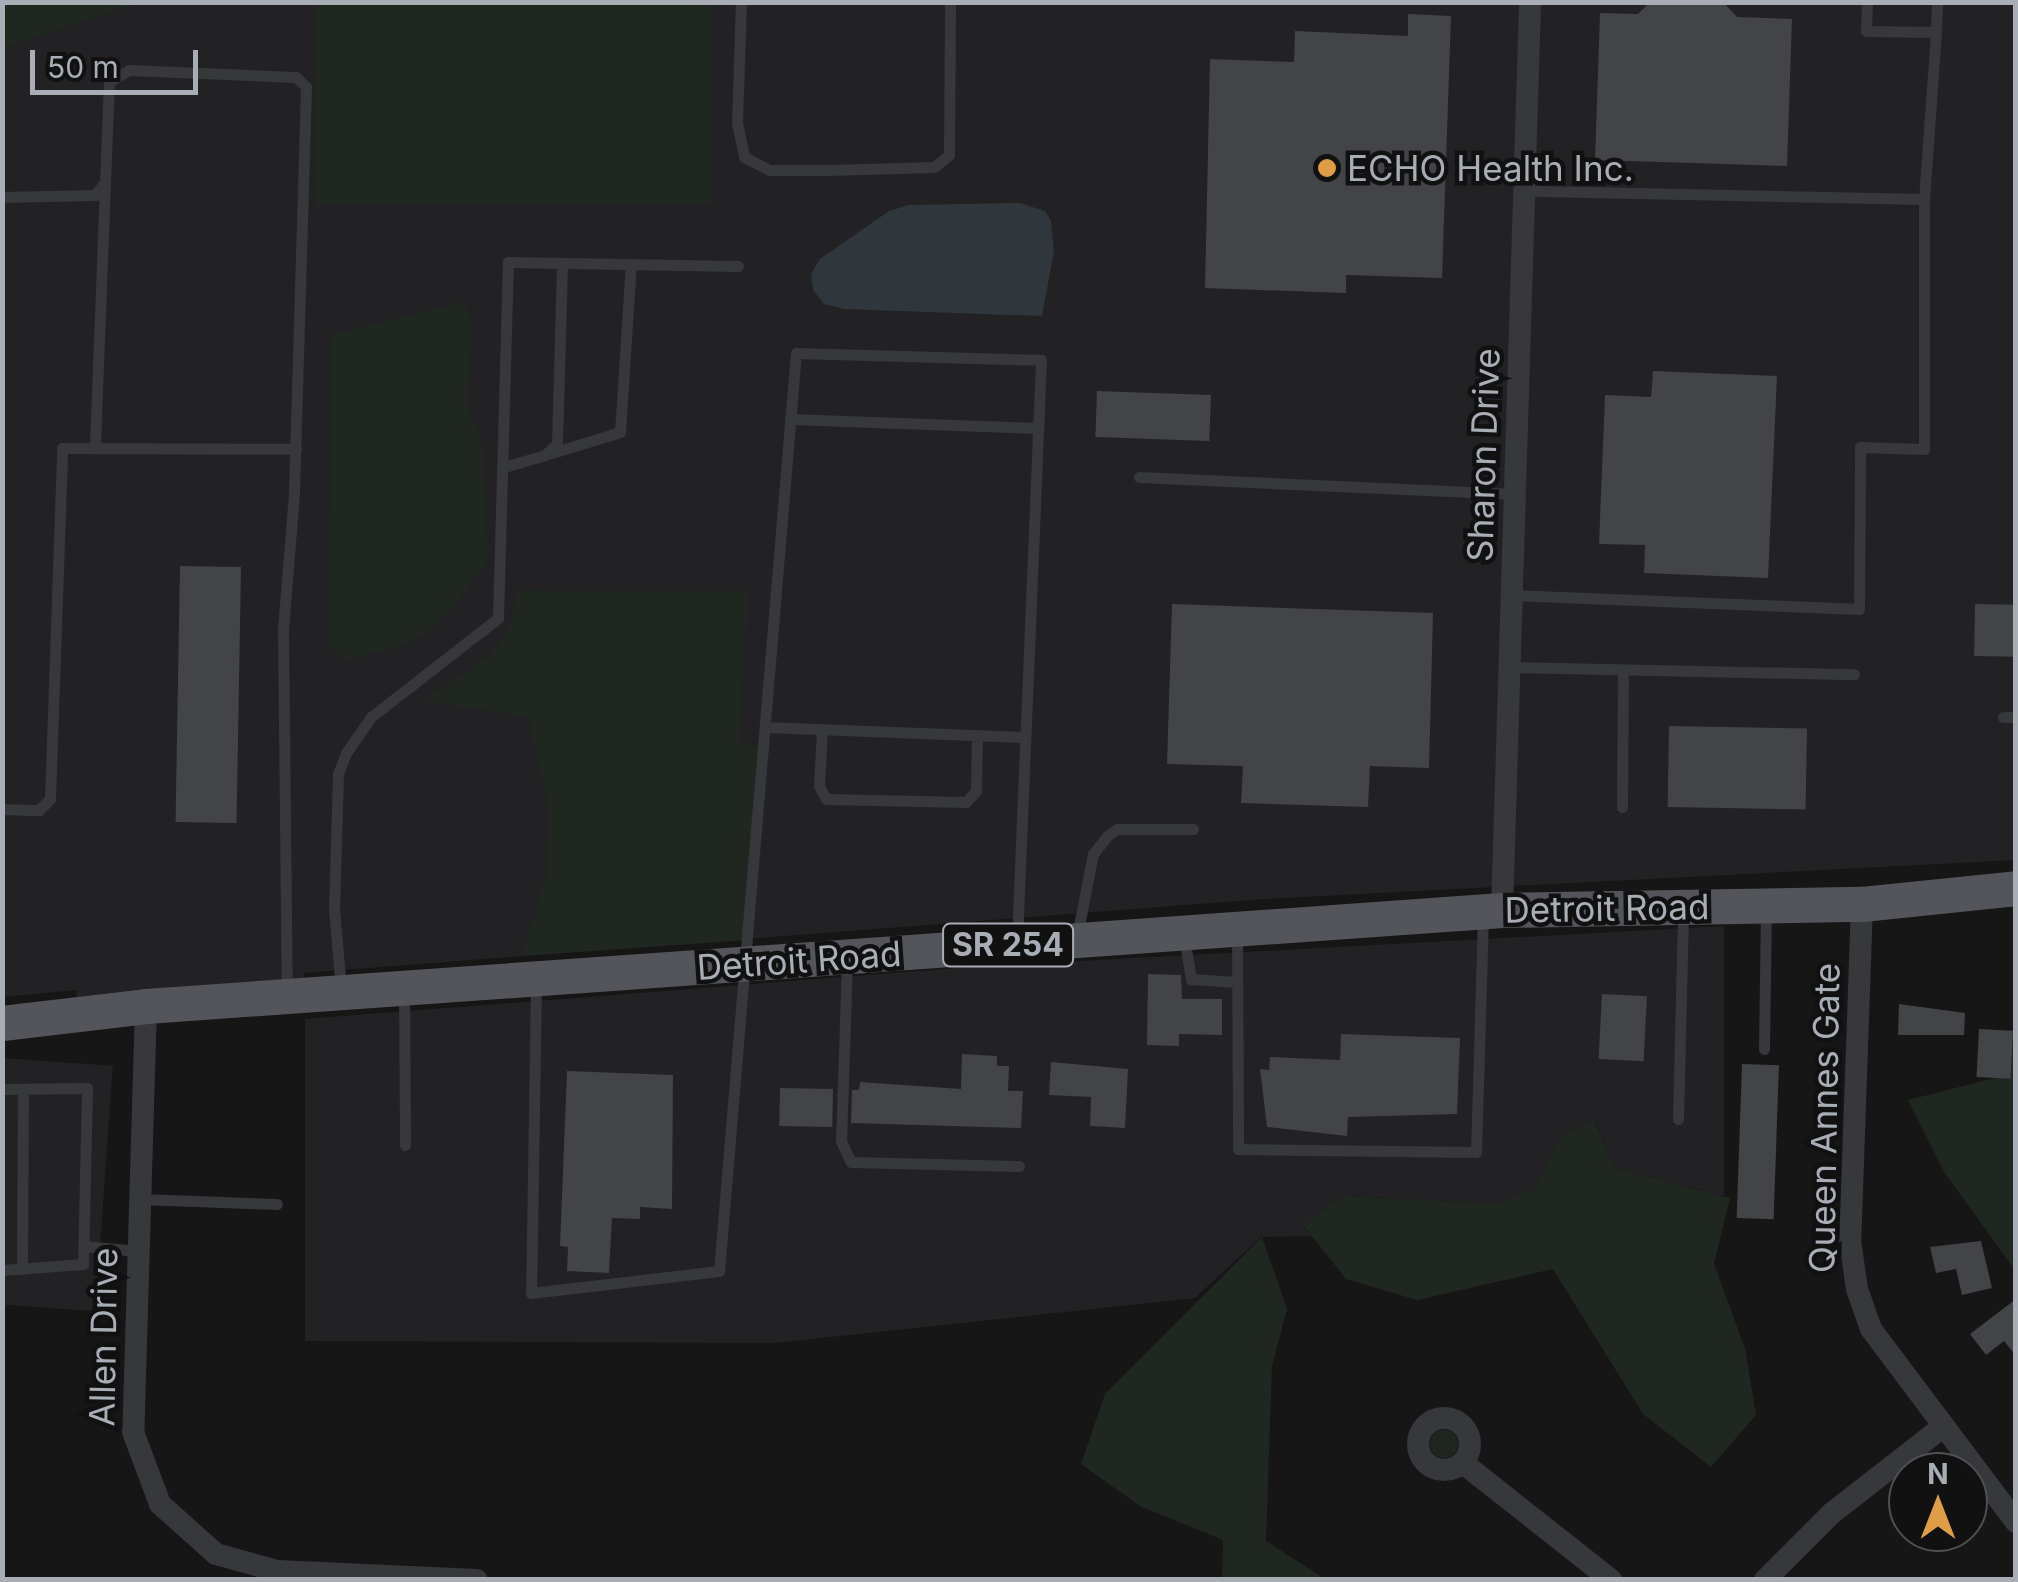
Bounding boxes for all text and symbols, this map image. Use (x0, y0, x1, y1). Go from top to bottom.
scale bar (35, 30, 202, 92)
text: 50 m (47, 49, 119, 85)
place label: ECHO Health Inc. (1347, 147, 1634, 189)
marker: ECHO Health Inc. (1316, 157, 1338, 179)
street label: Sharon Drive (1458, 347, 1508, 563)
street label: Detroit Road (1504, 885, 1710, 931)
road number: SR 254 (940, 918, 1076, 972)
street label: Detroit Road (695, 932, 903, 988)
street label: Queen Annes Gate (1800, 963, 1848, 1273)
street label: Allen Drive (80, 1247, 126, 1427)
north arrow (1888, 1452, 1988, 1552)
text: N (1927, 1457, 1949, 1491)

